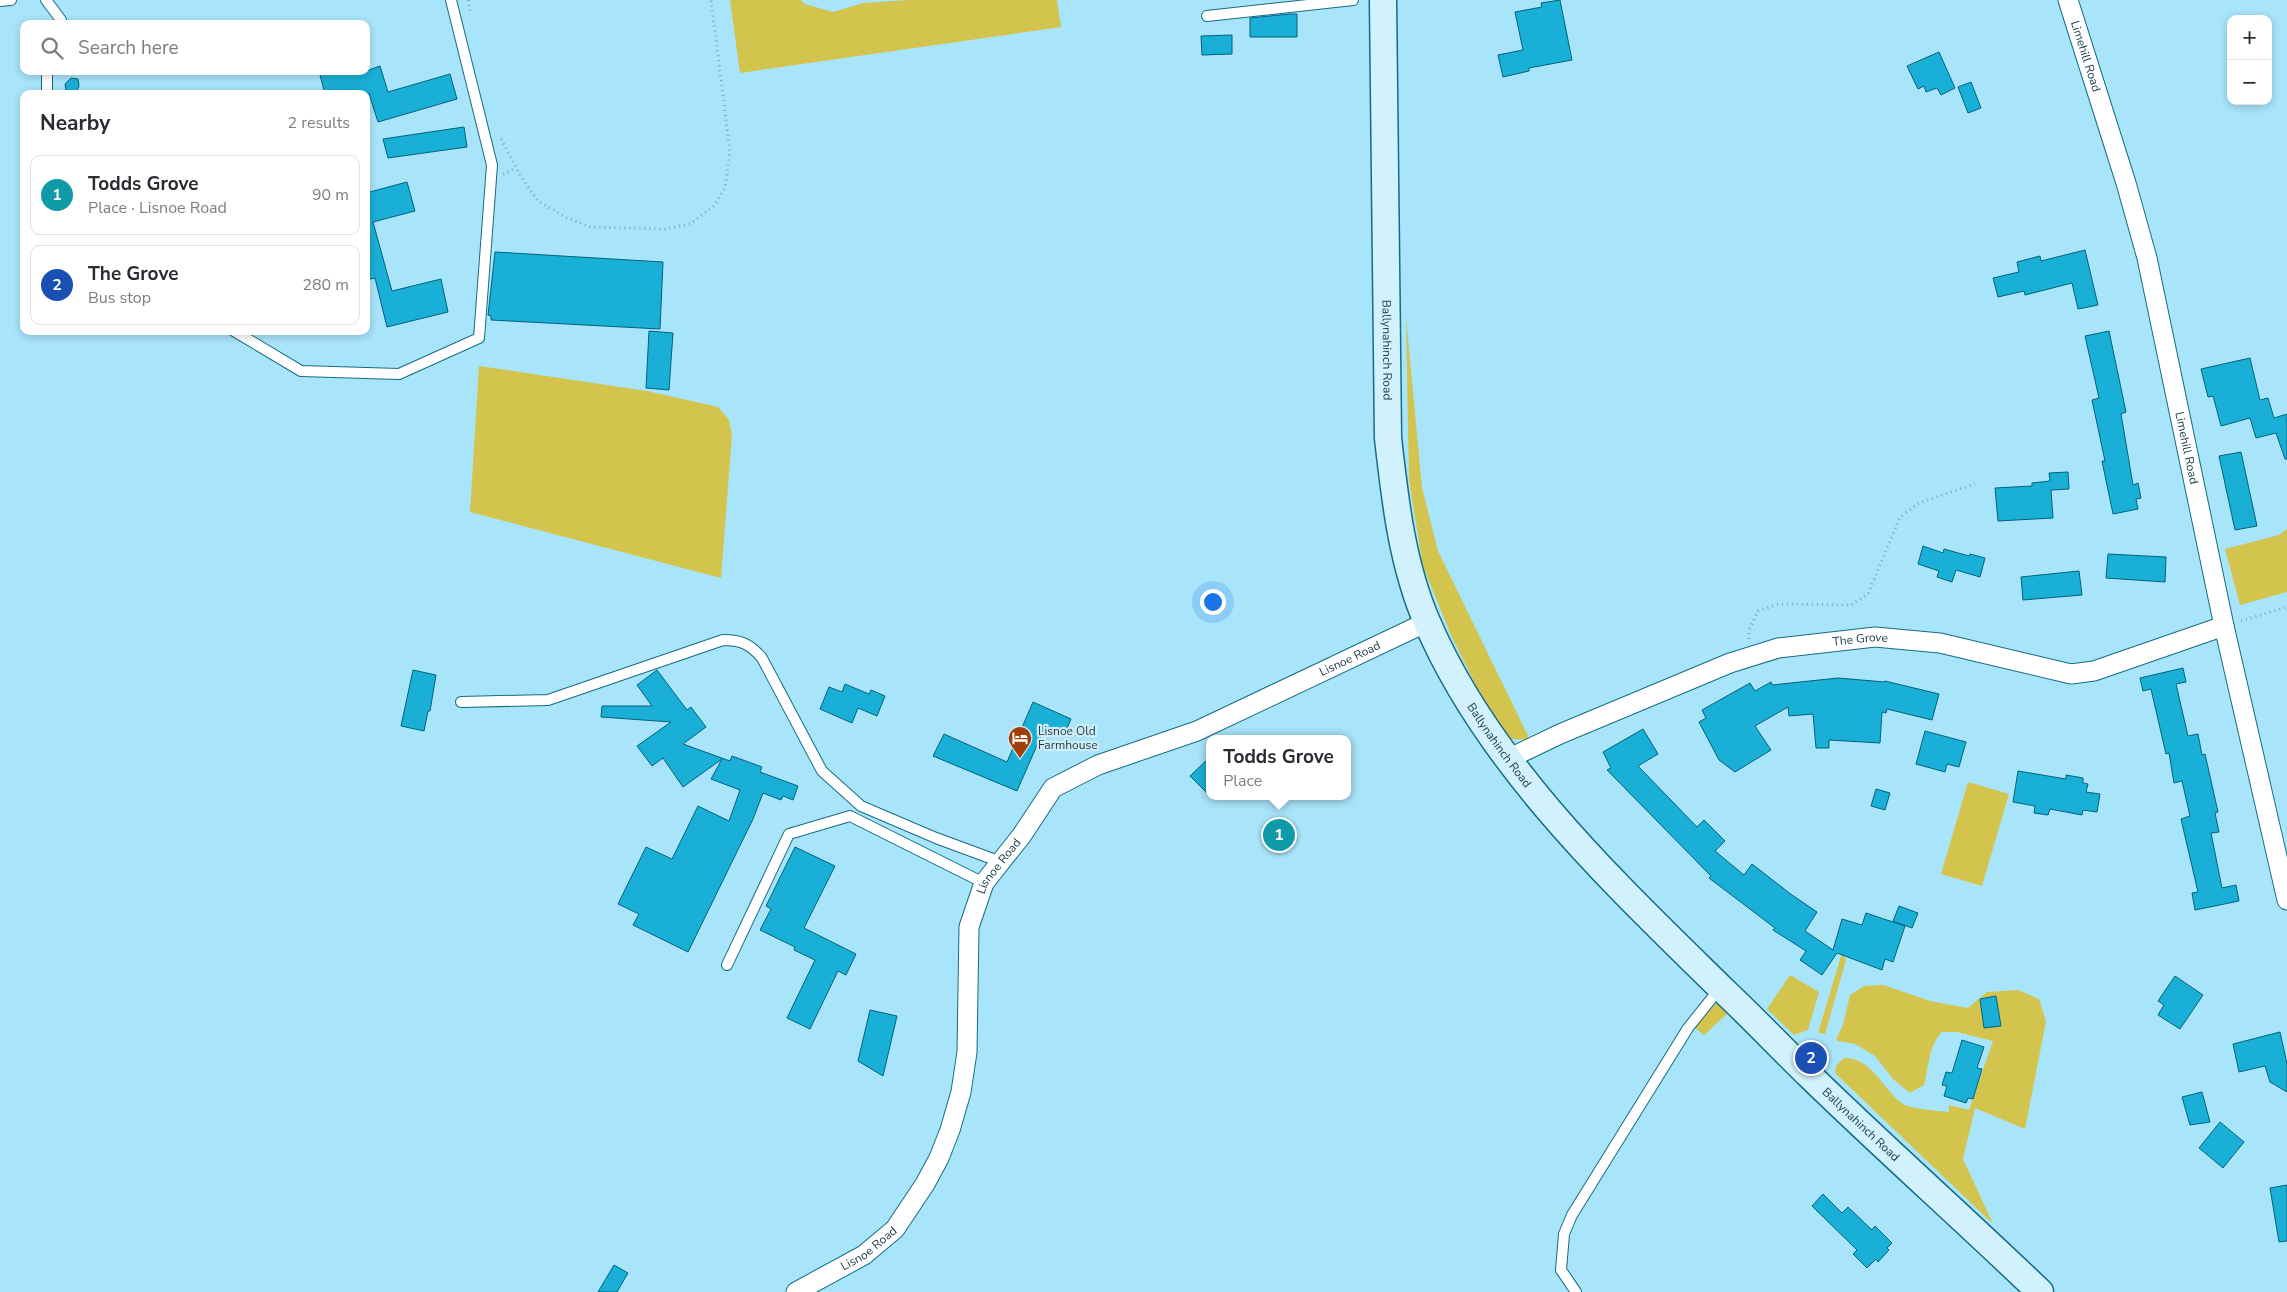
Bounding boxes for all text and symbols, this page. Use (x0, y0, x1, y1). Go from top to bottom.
map controls (2227, 15, 2272, 105)
button: + (2227, 15, 2272, 60)
street label: Limehill Road (2067, 19, 2105, 94)
search box (20, 20, 370, 75)
icon: search (38, 34, 66, 62)
text: Search here (78, 35, 179, 61)
button: − (2227, 60, 2272, 105)
text: Nearby (40, 109, 110, 137)
text: 2 results (288, 112, 350, 134)
text: Todds Grove (88, 171, 199, 197)
text: 1 (52, 184, 62, 206)
text: 90 m (312, 184, 349, 206)
text: Place · Lisnoe Road (88, 197, 227, 219)
text: The Grove (88, 261, 179, 287)
text: 2 (52, 274, 62, 296)
text: 280 m (302, 274, 349, 296)
text: Bus stop (88, 287, 151, 309)
street label: Ballynahinch Road (1378, 300, 1396, 400)
street label: Limehill Road (2171, 410, 2202, 486)
your location (1200, 589, 1226, 615)
street label: The Grove (1832, 629, 1889, 650)
street label: Lisnoe Road (1317, 637, 1383, 680)
street label: Ballynahinch Road (1463, 700, 1535, 791)
place label: Lisnoe Old Farmhouse (1038, 723, 1098, 753)
hotel icon: Lisnoe Old Farmhouse (1007, 725, 1033, 759)
popup (1206, 735, 1351, 800)
text: Todds Grove (1223, 744, 1334, 770)
text: Place (1223, 770, 1262, 792)
pin: 1 (1263, 816, 1295, 854)
street label: Lisnoe Road (973, 835, 1024, 896)
pin: 2 (1795, 1039, 1827, 1077)
street label: Ballynahinch Road (1819, 1084, 1903, 1165)
street label: Lisnoe Road (838, 1223, 900, 1274)

